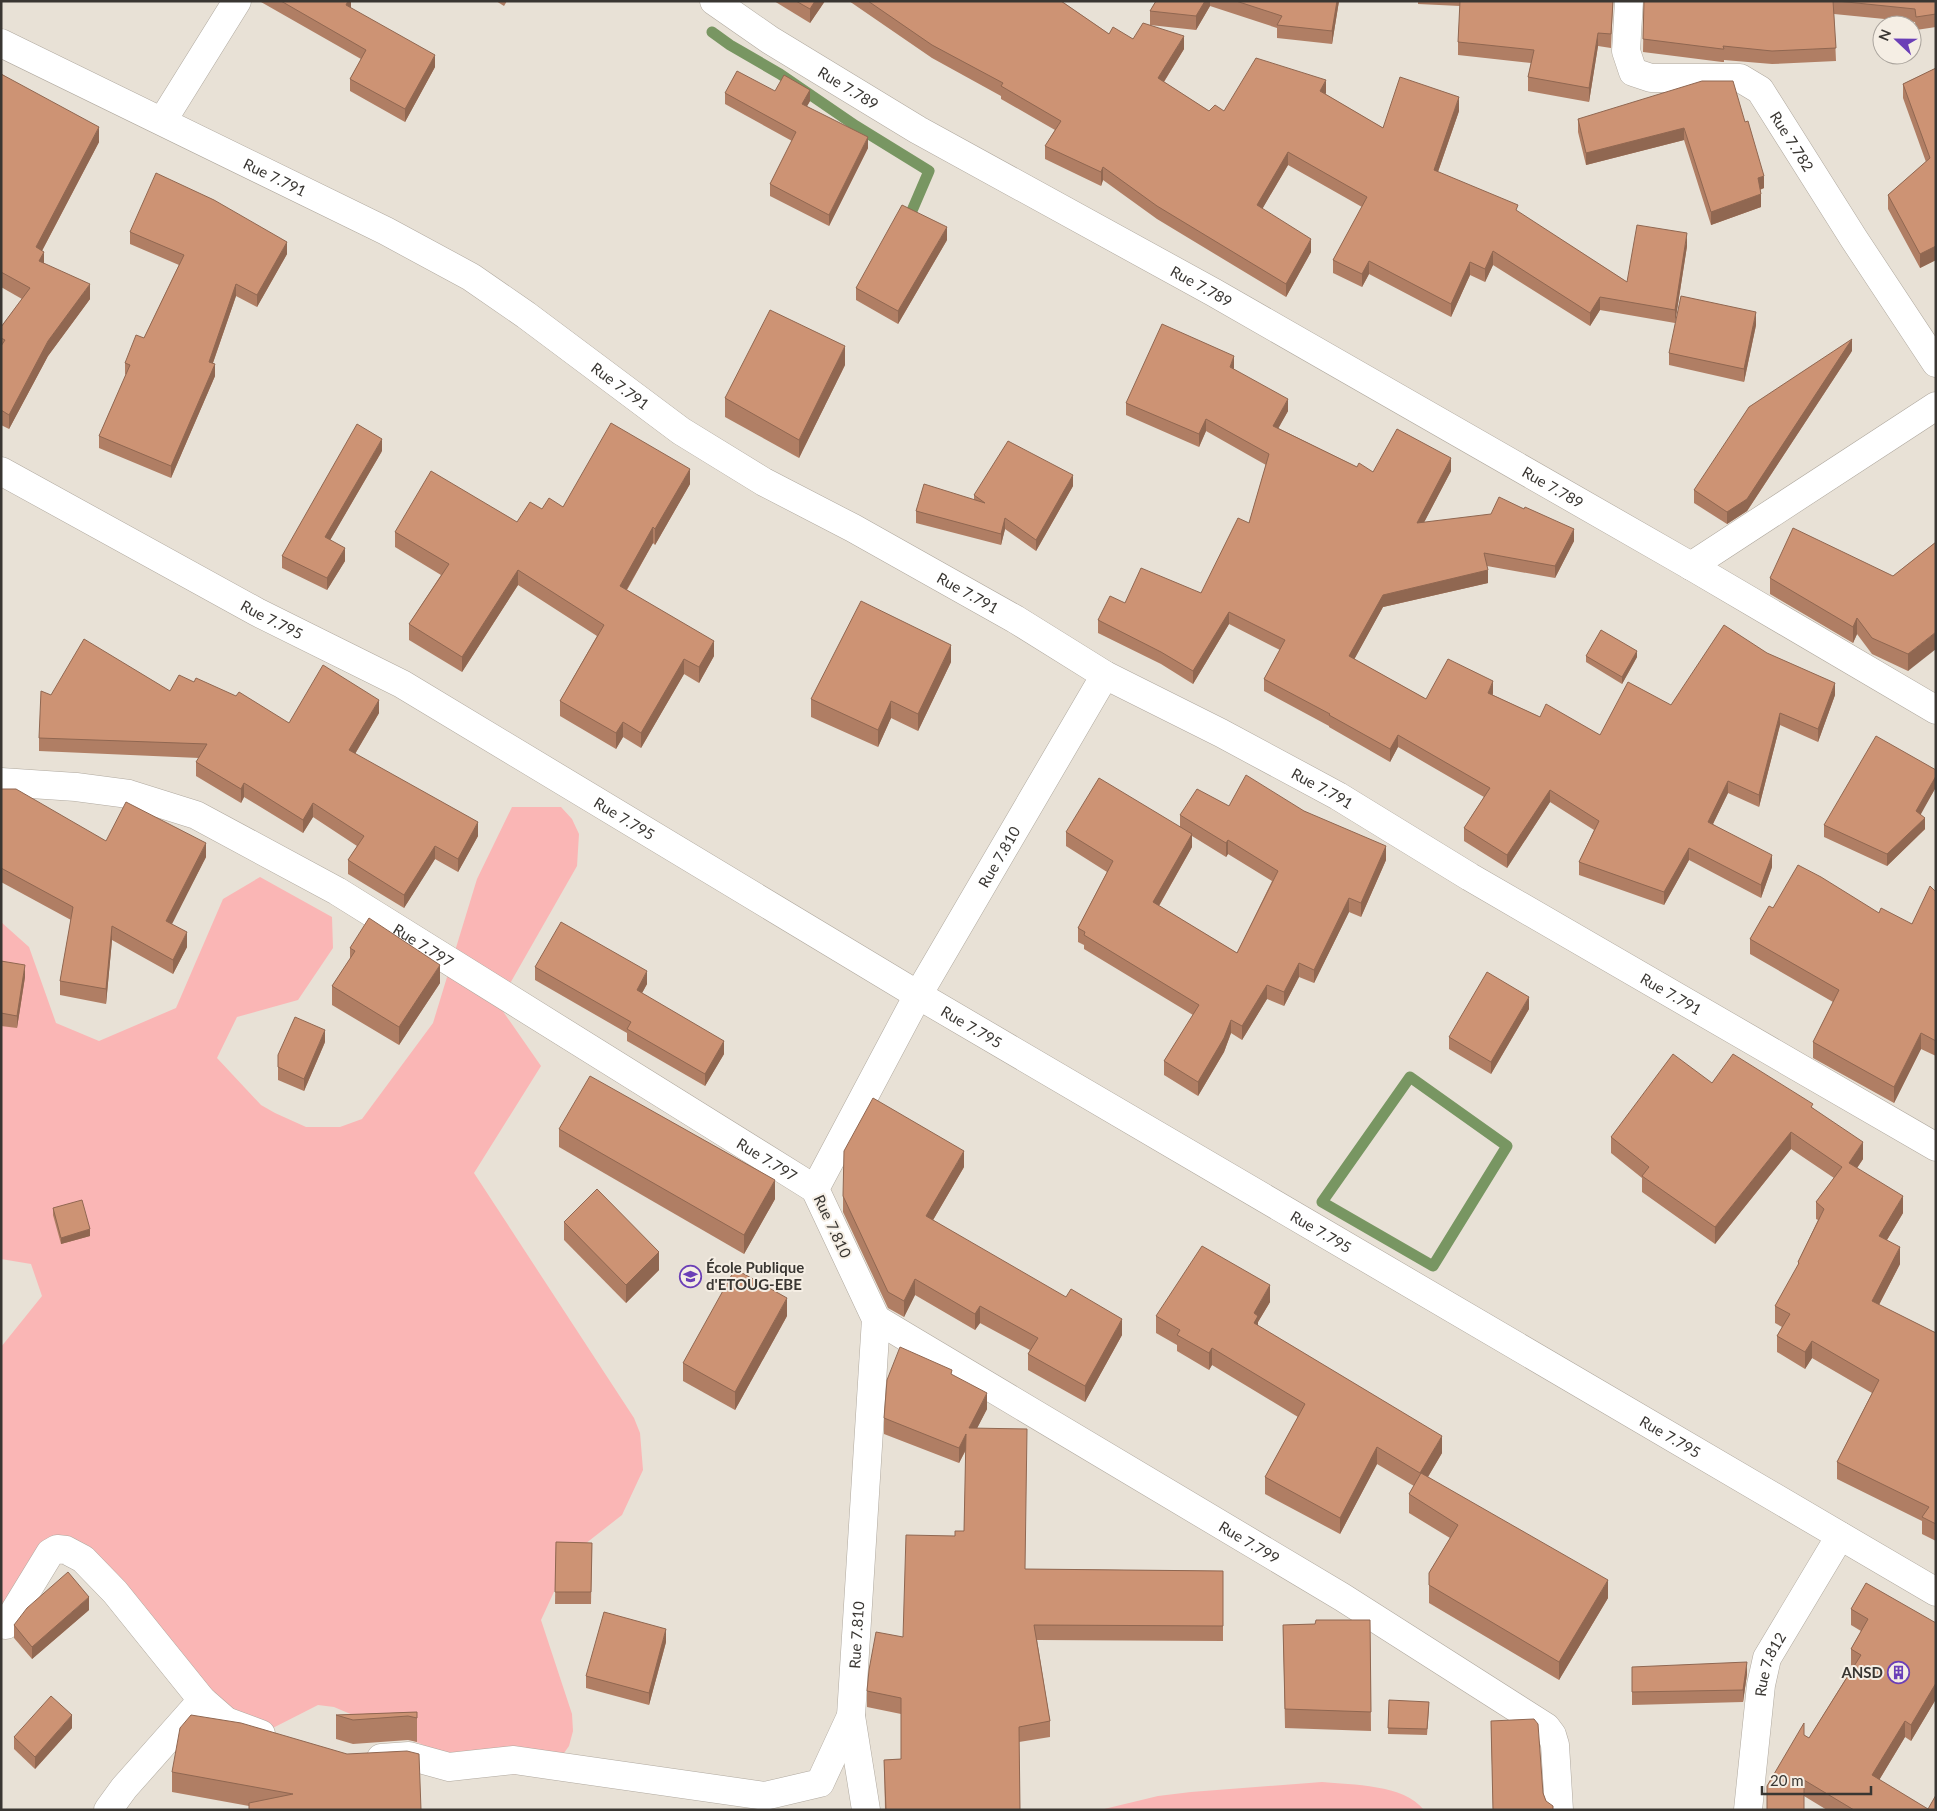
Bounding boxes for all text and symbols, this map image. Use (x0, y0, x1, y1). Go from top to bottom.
north arrow (1872, 15, 1922, 65)
text: N (1875, 27, 1894, 43)
street label: Rue 7.789 (815, 62, 882, 113)
street label: Rue 7.782 (1767, 108, 1818, 175)
street label: Rue 7.791 (241, 154, 309, 200)
street label: Rue 7.789 (1168, 262, 1236, 310)
street label: Rue 7.791 (588, 358, 653, 413)
street label: Rue 7.789 (1519, 462, 1587, 512)
street label: Rue 7.791 (934, 568, 1002, 617)
street label: Rue 7.795 (238, 596, 306, 643)
street label: Rue 7.791 (1289, 764, 1357, 812)
street label: Rue 7.795 (591, 793, 658, 843)
street label: Rue 7.810 (974, 823, 1024, 890)
street label: Rue 7.797 (390, 919, 457, 971)
street label: Rue 7.791 (1637, 969, 1705, 1018)
street label: Rue 7.795 (938, 1002, 1006, 1051)
street label: Rue 7.797 (734, 1134, 801, 1185)
street label: Rue 7.810 (811, 1192, 856, 1261)
street label: Rue 7.795 (1287, 1207, 1355, 1256)
place label: École Publique d'ETOUG-EBE (706, 1258, 804, 1293)
school or university icon: École Publique d'ETOUG-EBE (678, 1264, 702, 1288)
street label: Rue 7.795 (1637, 1411, 1704, 1461)
street label: Rue 7.799 (1216, 1517, 1283, 1567)
street label: Rue 7.810 (845, 1600, 867, 1669)
street label: Rue 7.812 (1751, 1629, 1789, 1697)
building icon: ANSD (1887, 1660, 1911, 1684)
place label: ANSD (1840, 1663, 1883, 1681)
scale bar (1762, 1764, 1871, 1796)
text: 20 m (1770, 1771, 1804, 1789)

